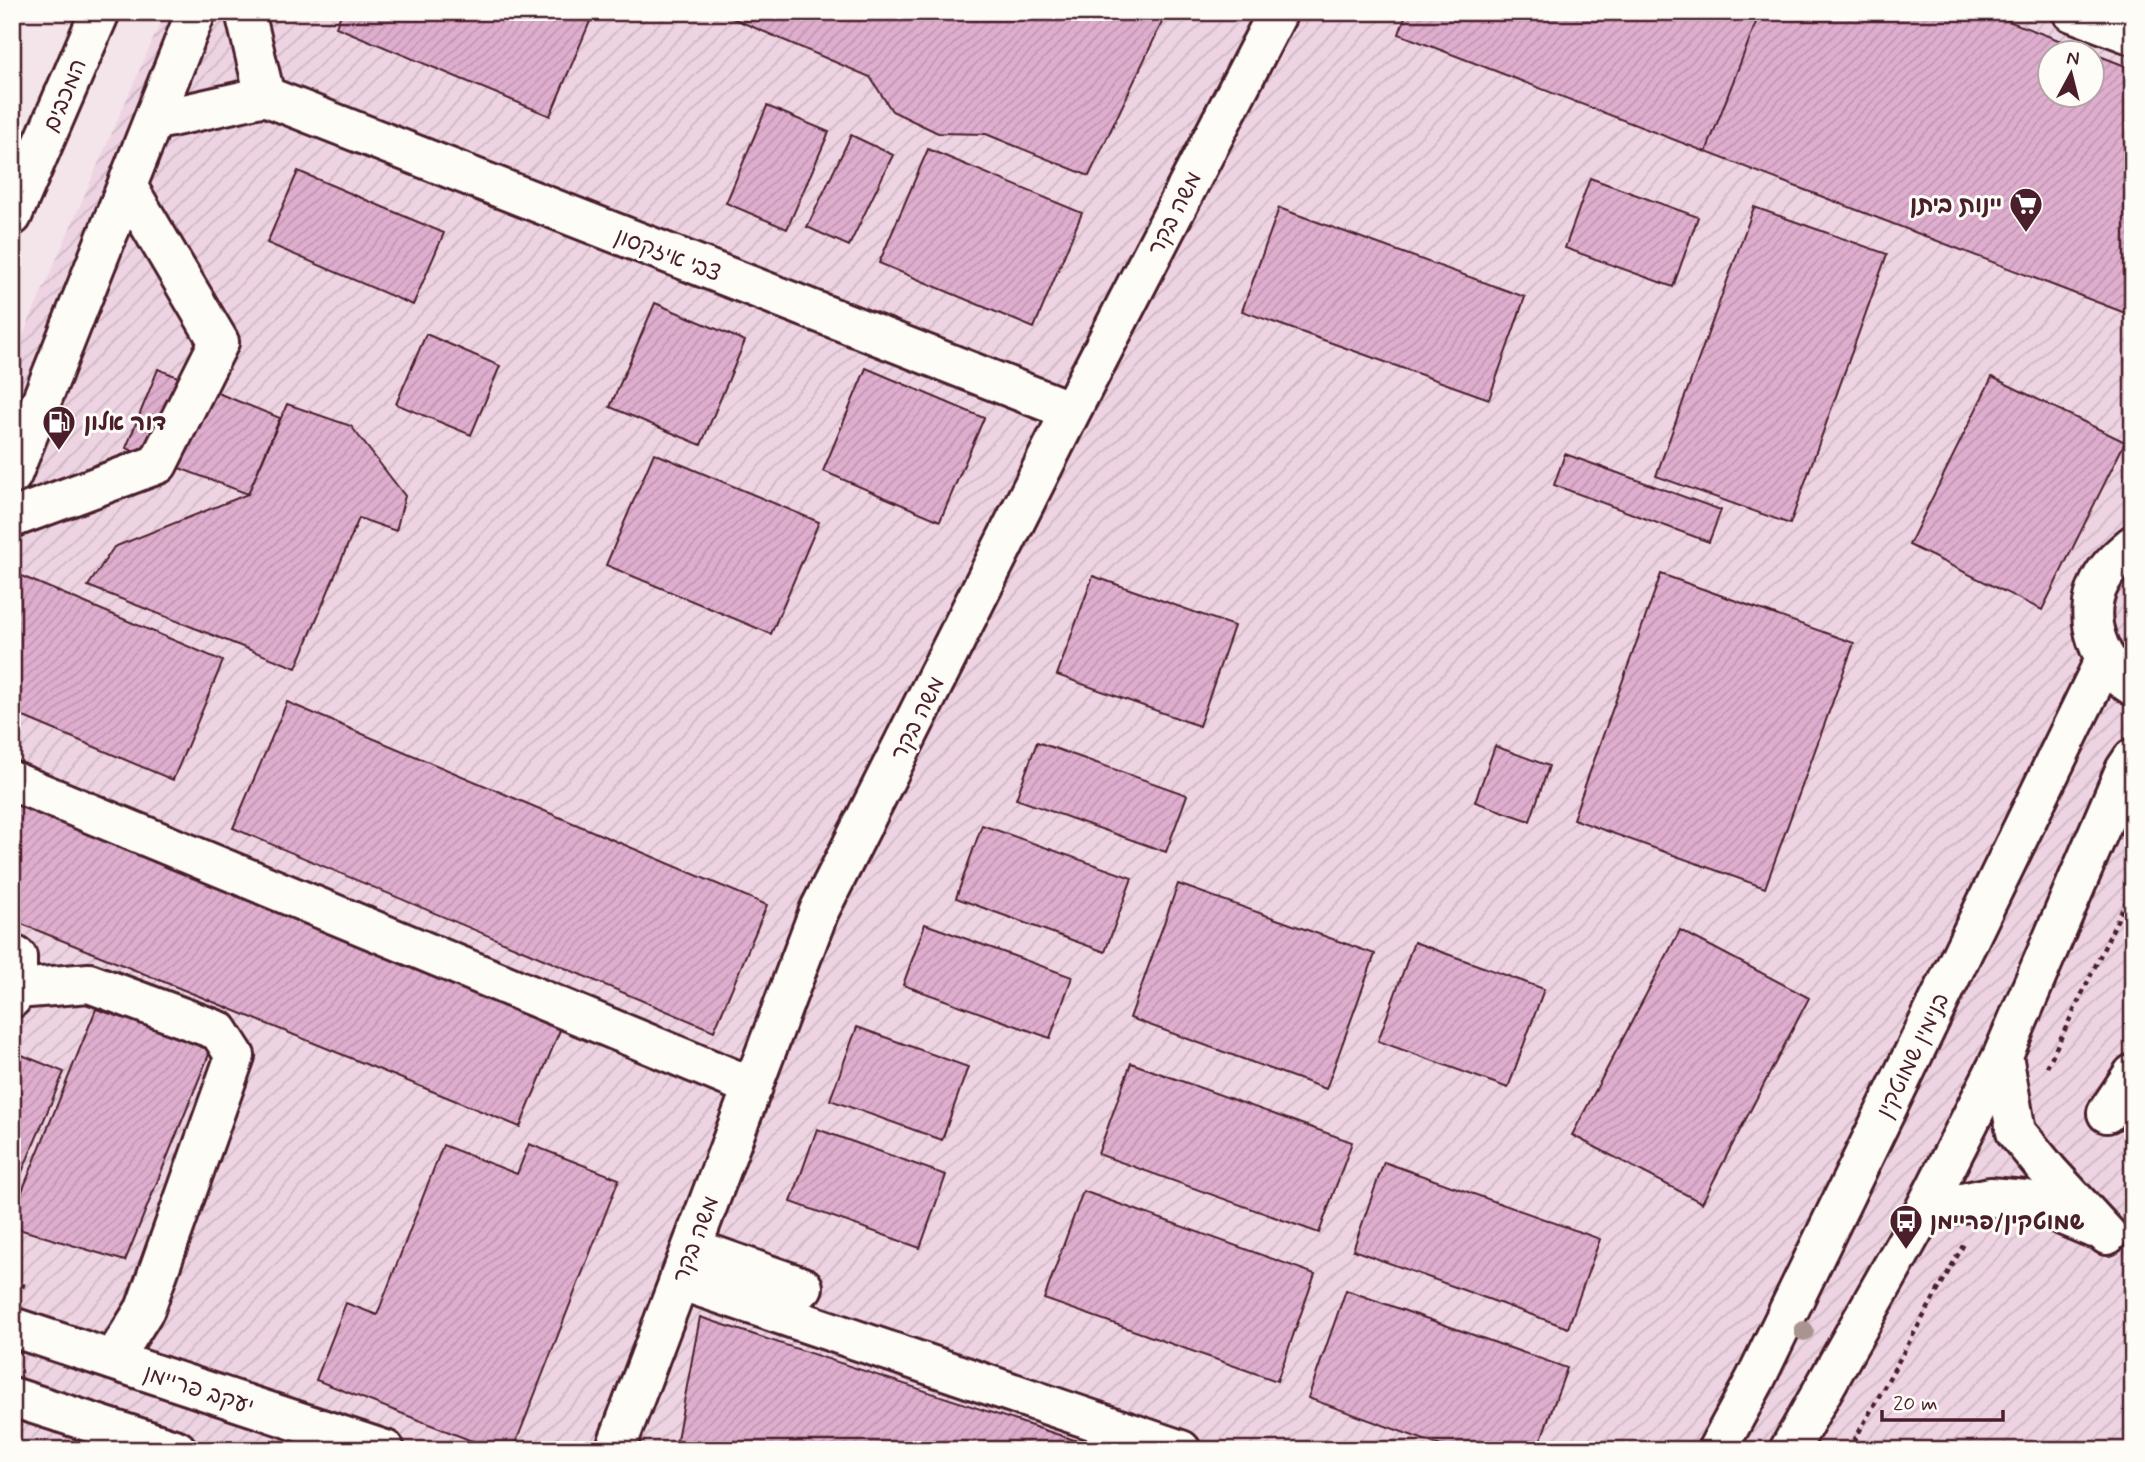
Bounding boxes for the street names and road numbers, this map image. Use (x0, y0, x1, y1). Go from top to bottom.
street label: המכבים (37, 54, 95, 137)
street label: משה בקר (1142, 167, 1210, 261)
street label: צבי איזקסון (610, 222, 725, 290)
street label: משה בקר (885, 672, 953, 766)
street label: בנימין שמוטקין (1871, 988, 1957, 1123)
street label: משה בקר (667, 1192, 727, 1287)
street label: יעקב פריימן (139, 1359, 257, 1423)

